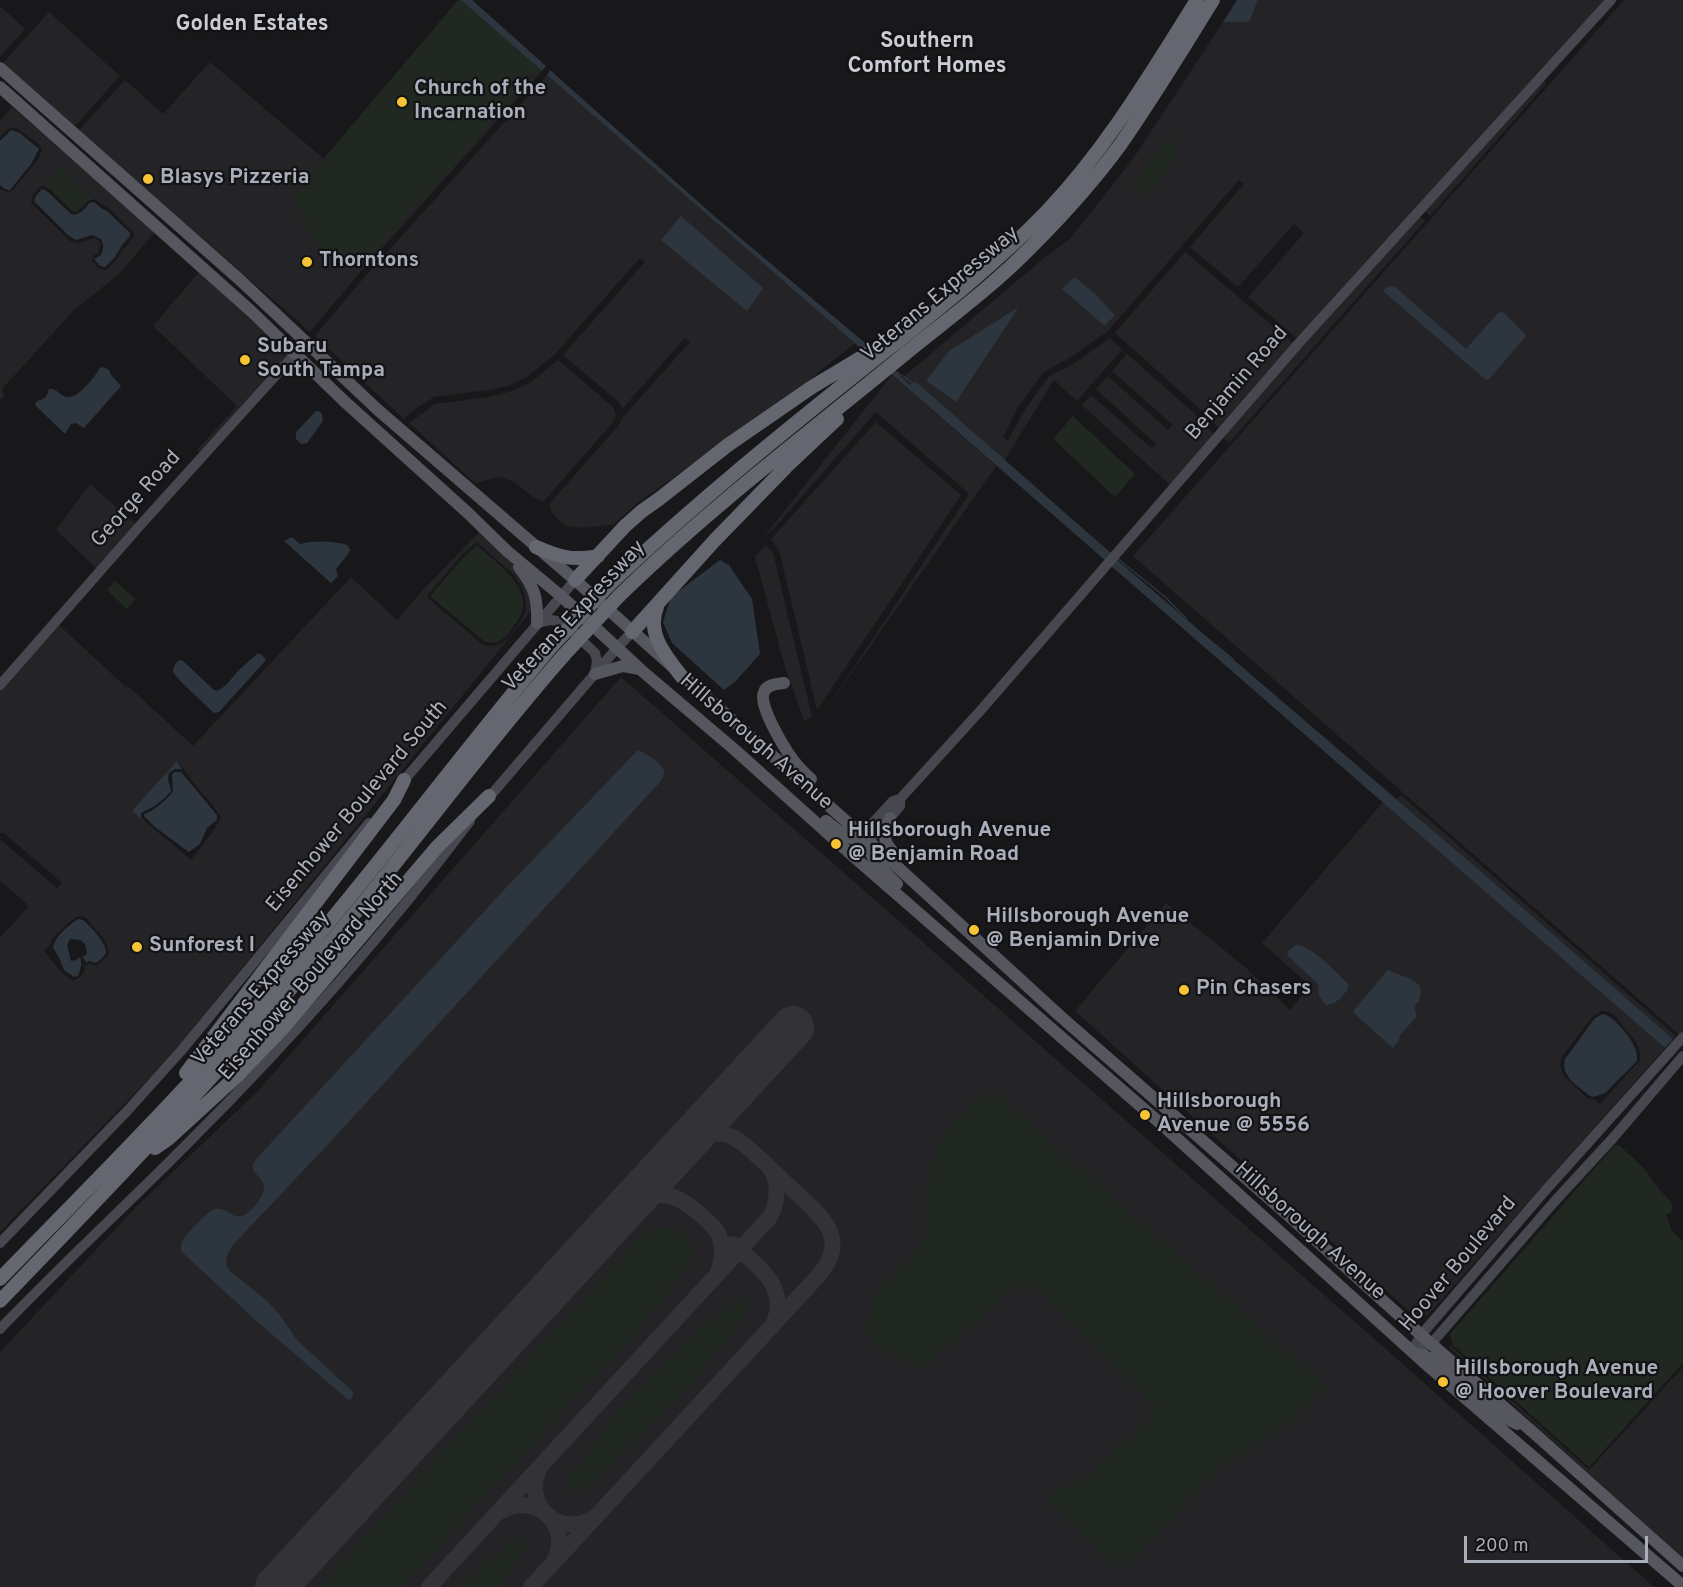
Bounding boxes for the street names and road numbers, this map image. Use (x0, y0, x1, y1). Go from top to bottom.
street label: Veterans Expressway (857, 222, 1025, 368)
street label: Benjamin Road (1182, 322, 1294, 446)
street label: George Road (87, 446, 187, 554)
street label: Veterans Expressway (498, 536, 652, 698)
street label: Hillsborough Avenue (673, 670, 837, 816)
street label: Eisenhower Boulevard South (262, 696, 454, 918)
street label: Eisenhower Boulevard North (215, 868, 409, 1086)
street label: Veterans Expressway (187, 906, 337, 1072)
street label: Hillsborough Avenue (1228, 1158, 1390, 1306)
street label: Hoover Boulevard (1395, 1192, 1523, 1338)

